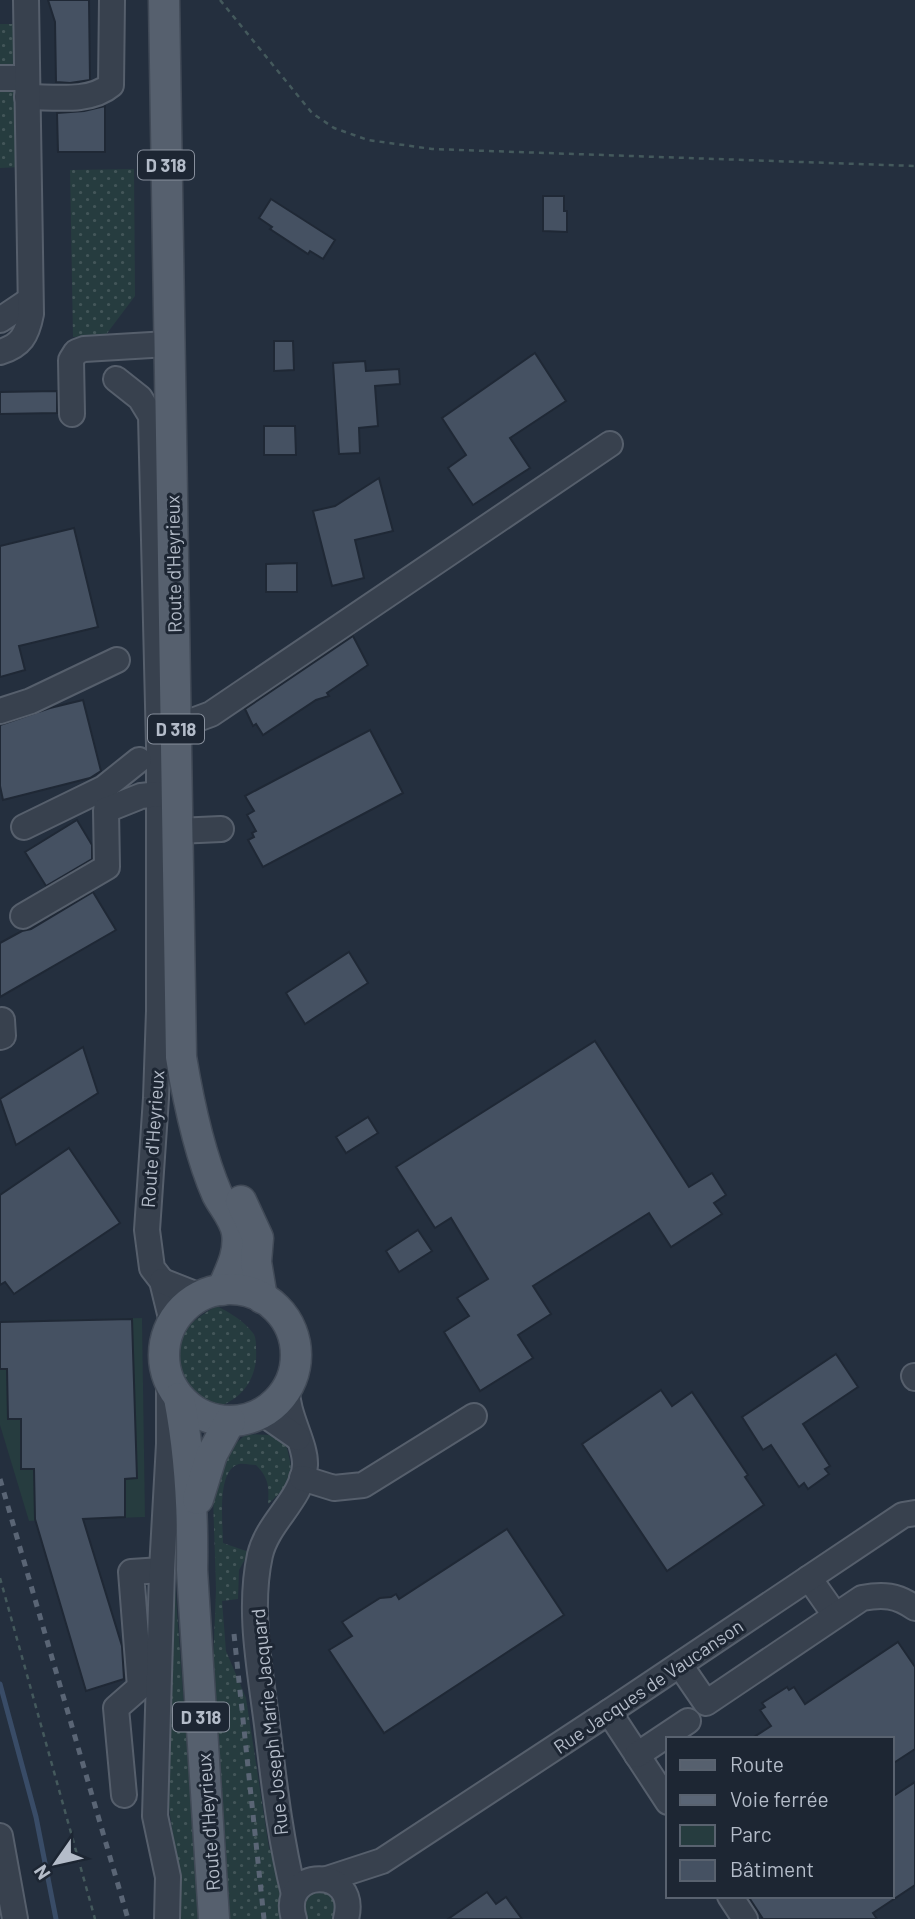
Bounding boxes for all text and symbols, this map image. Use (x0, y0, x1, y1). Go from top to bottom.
road number: D 318 (138, 150, 194, 180)
street label: Route d'Heyrieux (160, 495, 186, 633)
road number: D 318 (148, 714, 204, 744)
street label: Route d'Heyrieux (136, 1069, 168, 1209)
street label: Rue Joseph Marie Jacquard (246, 1607, 292, 1837)
street label: Rue Jacques de Vaucanson (549, 1614, 747, 1758)
road number: D 318 (173, 1702, 229, 1732)
legend (666, 1737, 894, 1898)
text: Route (730, 1751, 784, 1776)
street label: Route d'Heyrieux (192, 1752, 224, 1892)
text: Voie ferrée (730, 1786, 829, 1811)
text: Parc (730, 1821, 772, 1846)
north arrow (21, 1828, 91, 1898)
text: Bâtiment (730, 1856, 814, 1881)
text: N (28, 1861, 55, 1884)

